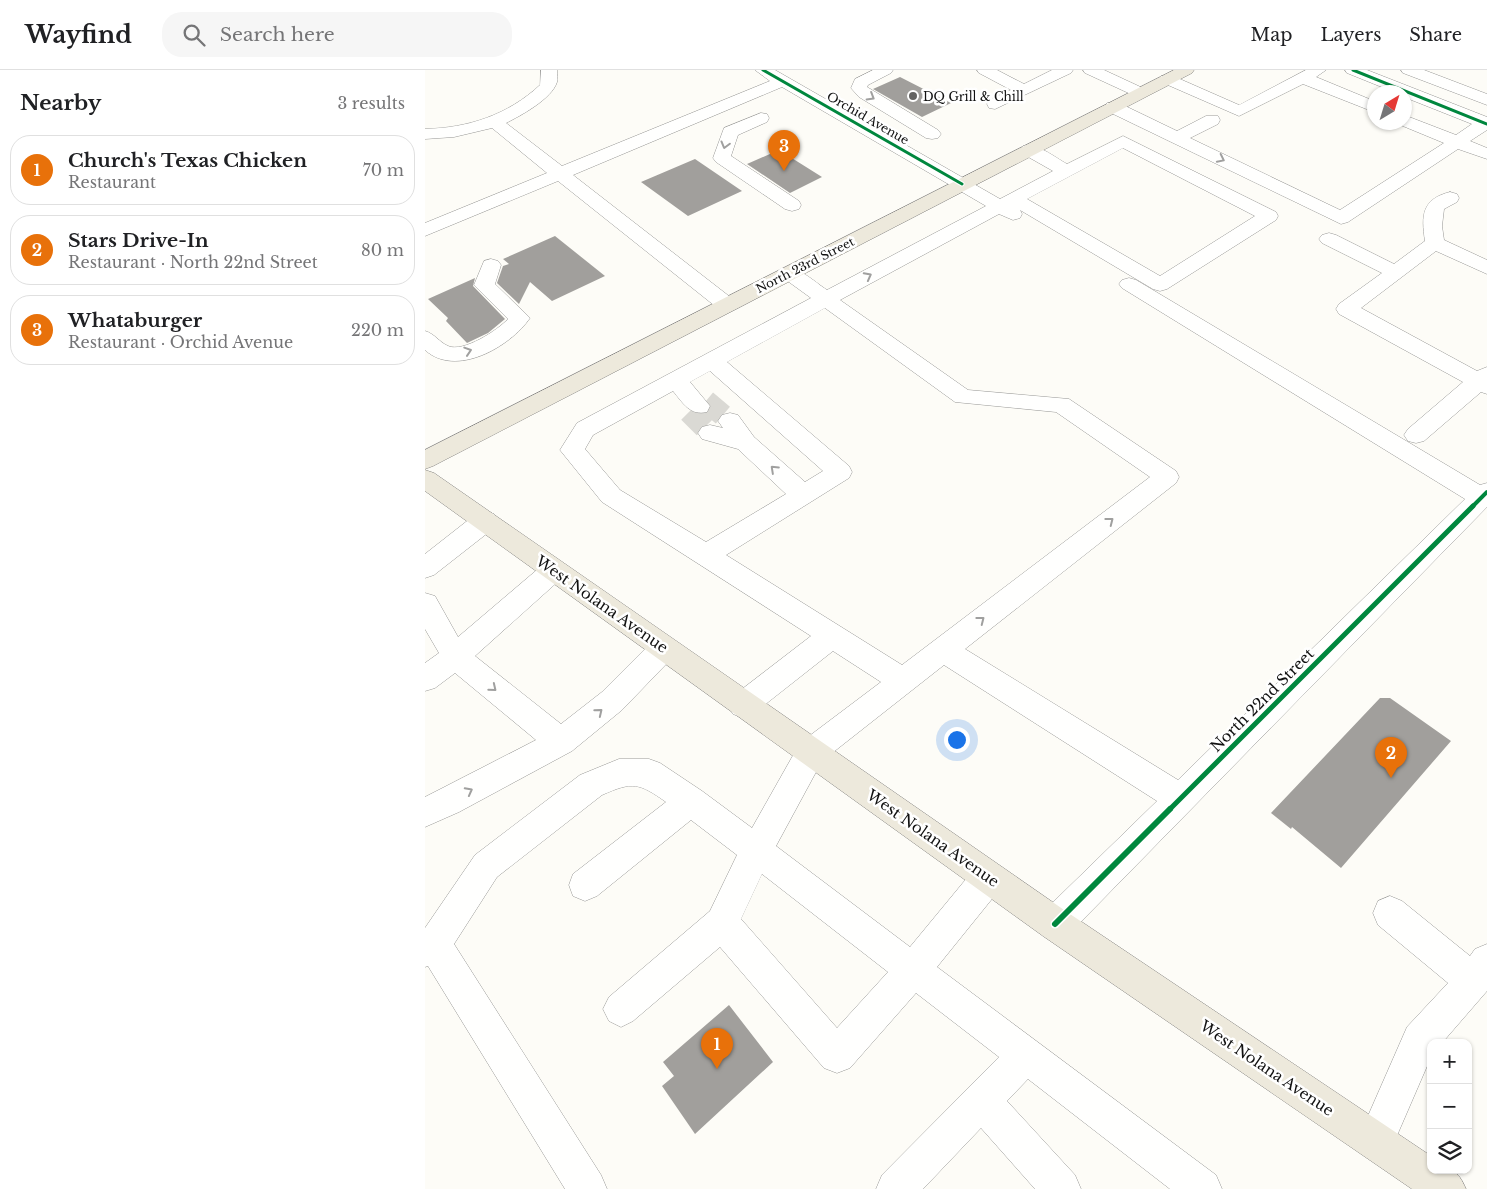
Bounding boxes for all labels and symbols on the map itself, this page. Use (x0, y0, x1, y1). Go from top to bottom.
north arrow (1367, 85, 1412, 130)
street label: Orchid Avenue (824, 88, 912, 148)
place label: DQ Grill & Chill (923, 89, 1024, 104)
one-way arrow (866, 90, 875, 100)
marker: DQ Grill & Chill (907, 90, 919, 102)
pin: 3 (768, 130, 800, 171)
one-way arrow (720, 141, 730, 149)
one-way arrow (1216, 153, 1225, 164)
street label: North 23rd Street (753, 234, 857, 296)
one-way arrow (863, 272, 872, 282)
one-way arrow (463, 347, 471, 357)
one-way arrow (771, 466, 780, 475)
one-way arrow (1104, 518, 1114, 527)
street label: West Nolana Avenue (531, 551, 672, 657)
one-way arrow (976, 617, 985, 626)
street label: North 22nd Street (1206, 644, 1318, 756)
one-way arrow (487, 682, 496, 690)
one-way arrow (593, 708, 602, 717)
your location (944, 727, 970, 753)
pin: 2 (1375, 737, 1407, 778)
street label: West Nolana Avenue (862, 785, 1003, 891)
one-way arrow (464, 787, 473, 797)
street label: West Nolana Avenue (1196, 1016, 1337, 1120)
pin: 1 (701, 1028, 733, 1069)

